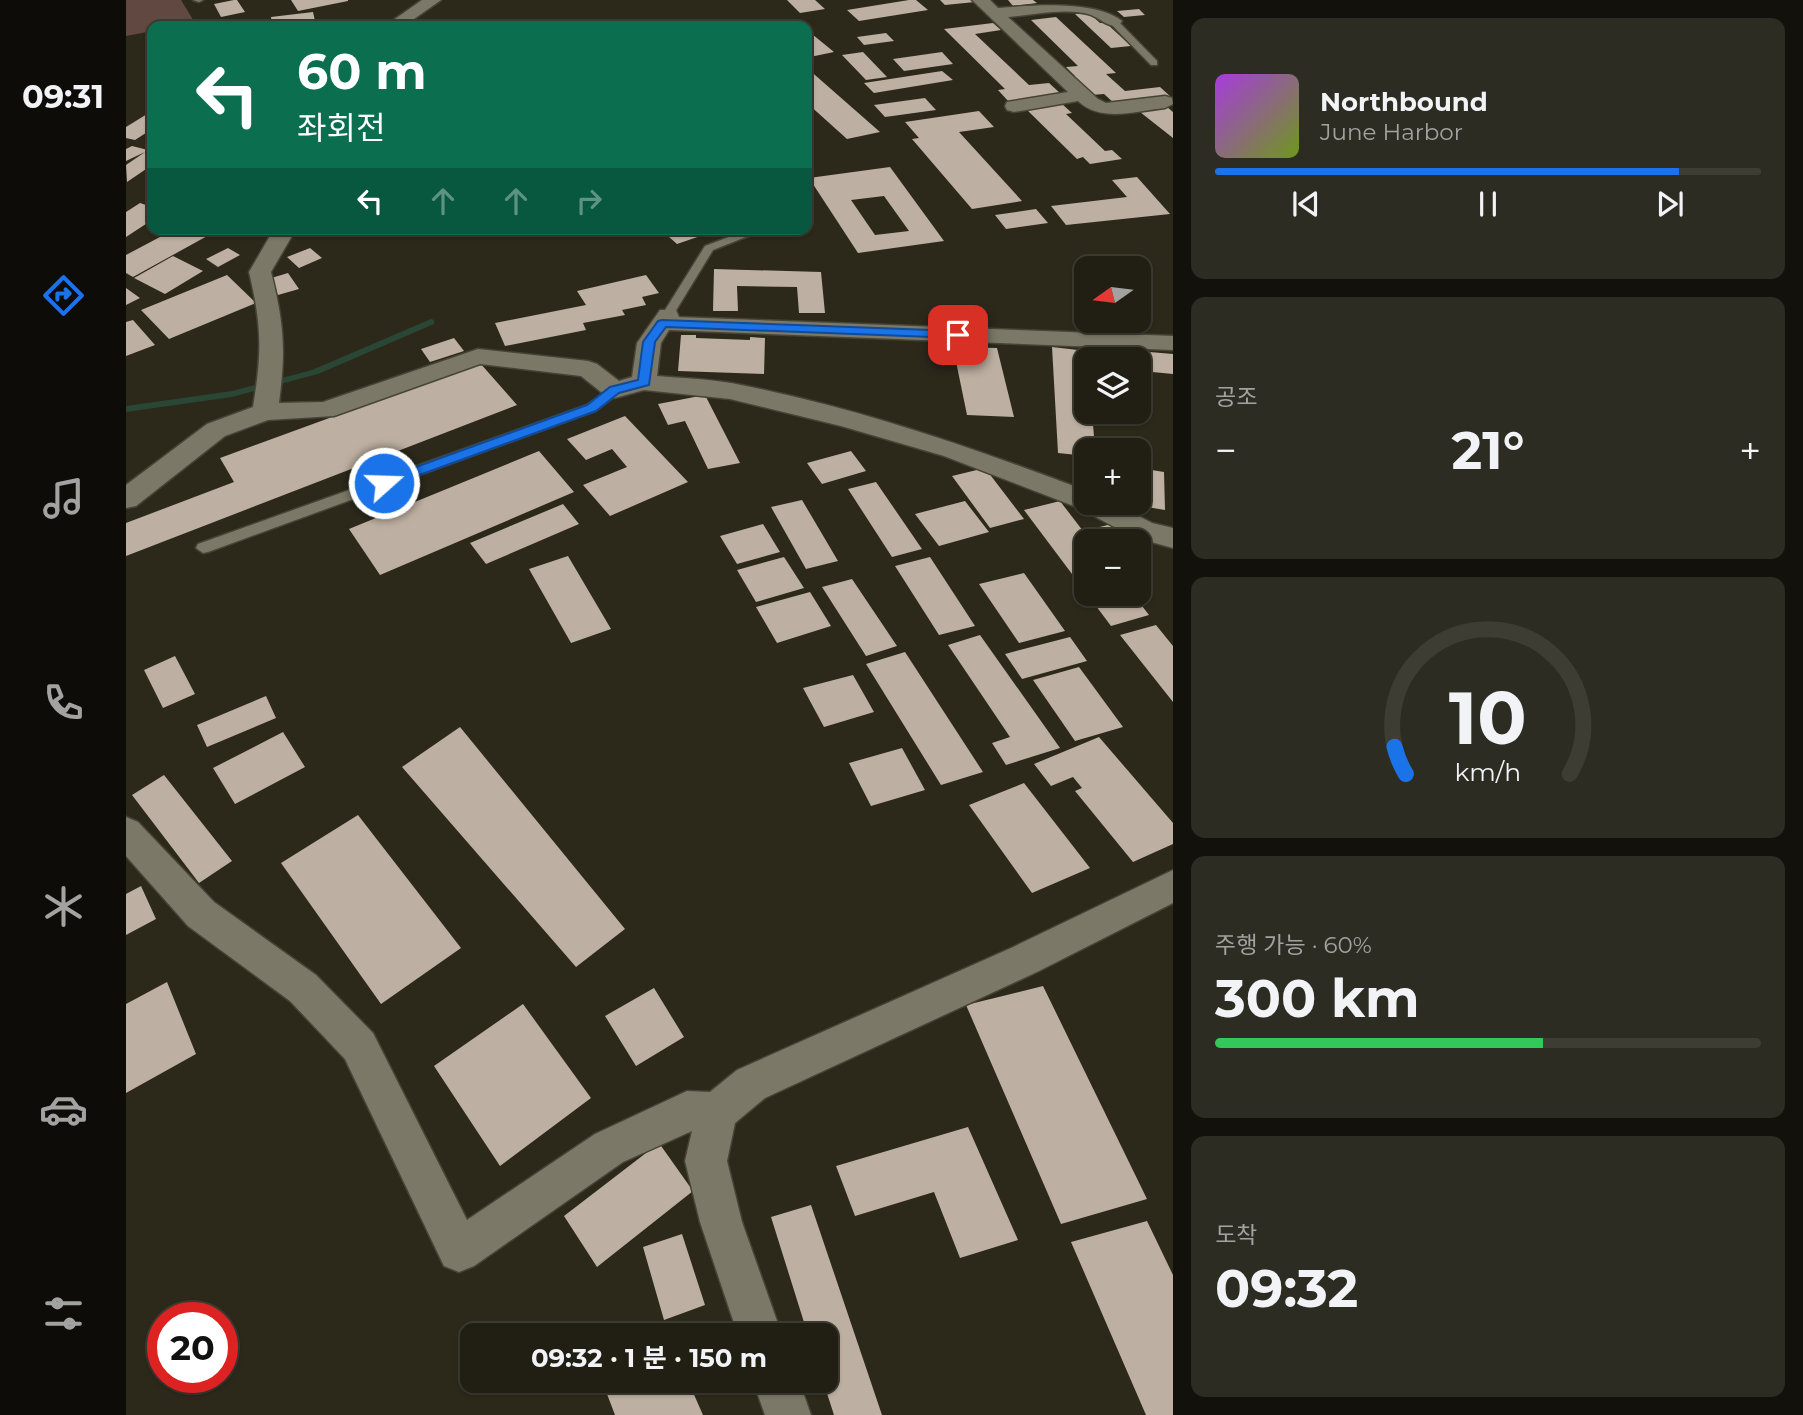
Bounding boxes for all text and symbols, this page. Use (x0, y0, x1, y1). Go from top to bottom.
text: 60 m (297, 42, 427, 101)
icon: left (182, 49, 273, 140)
text: 09:31 (22, 77, 104, 116)
text: Northbound (1320, 86, 1488, 118)
text: 좌회전 (297, 108, 385, 147)
text: June Harbor (1320, 118, 1463, 146)
icon: left (351, 182, 389, 220)
icon: ahead (424, 182, 462, 220)
icon: ahead (497, 182, 535, 220)
icon: right (570, 182, 608, 220)
icon: previous (1287, 185, 1325, 223)
icon: pause (1469, 185, 1507, 223)
icon: next (1651, 185, 1689, 223)
north arrow (1074, 256, 1152, 332)
map controls (1074, 256, 1151, 606)
icon: directions (39, 271, 88, 320)
pin (928, 305, 988, 365)
icon: arrive (939, 316, 977, 354)
button: layers (1074, 347, 1151, 424)
text: 공조 (1215, 383, 1257, 411)
text: 21° (1452, 419, 1524, 482)
text: − (1215, 427, 1237, 474)
text: + (1739, 427, 1761, 474)
button: + (1074, 438, 1151, 515)
position arrow (347, 446, 421, 520)
icon: music (39, 474, 88, 523)
button: − (1074, 529, 1151, 606)
text: 10 (1449, 674, 1527, 762)
icon: phone (39, 678, 88, 727)
text: km/h (1455, 756, 1521, 786)
icon: climate (39, 882, 88, 931)
text: 주행 가능 · 60% (1215, 931, 1372, 959)
text: 300 km (1215, 967, 1420, 1030)
icon: car (39, 1085, 88, 1134)
text: 도착 (1215, 1221, 1257, 1249)
text: 09:32 (1215, 1257, 1358, 1320)
icon: filters (39, 1289, 88, 1338)
speed limit sign: 20 (147, 1302, 238, 1393)
text: 09:32 · 1 분 · 150 m (531, 1342, 767, 1374)

